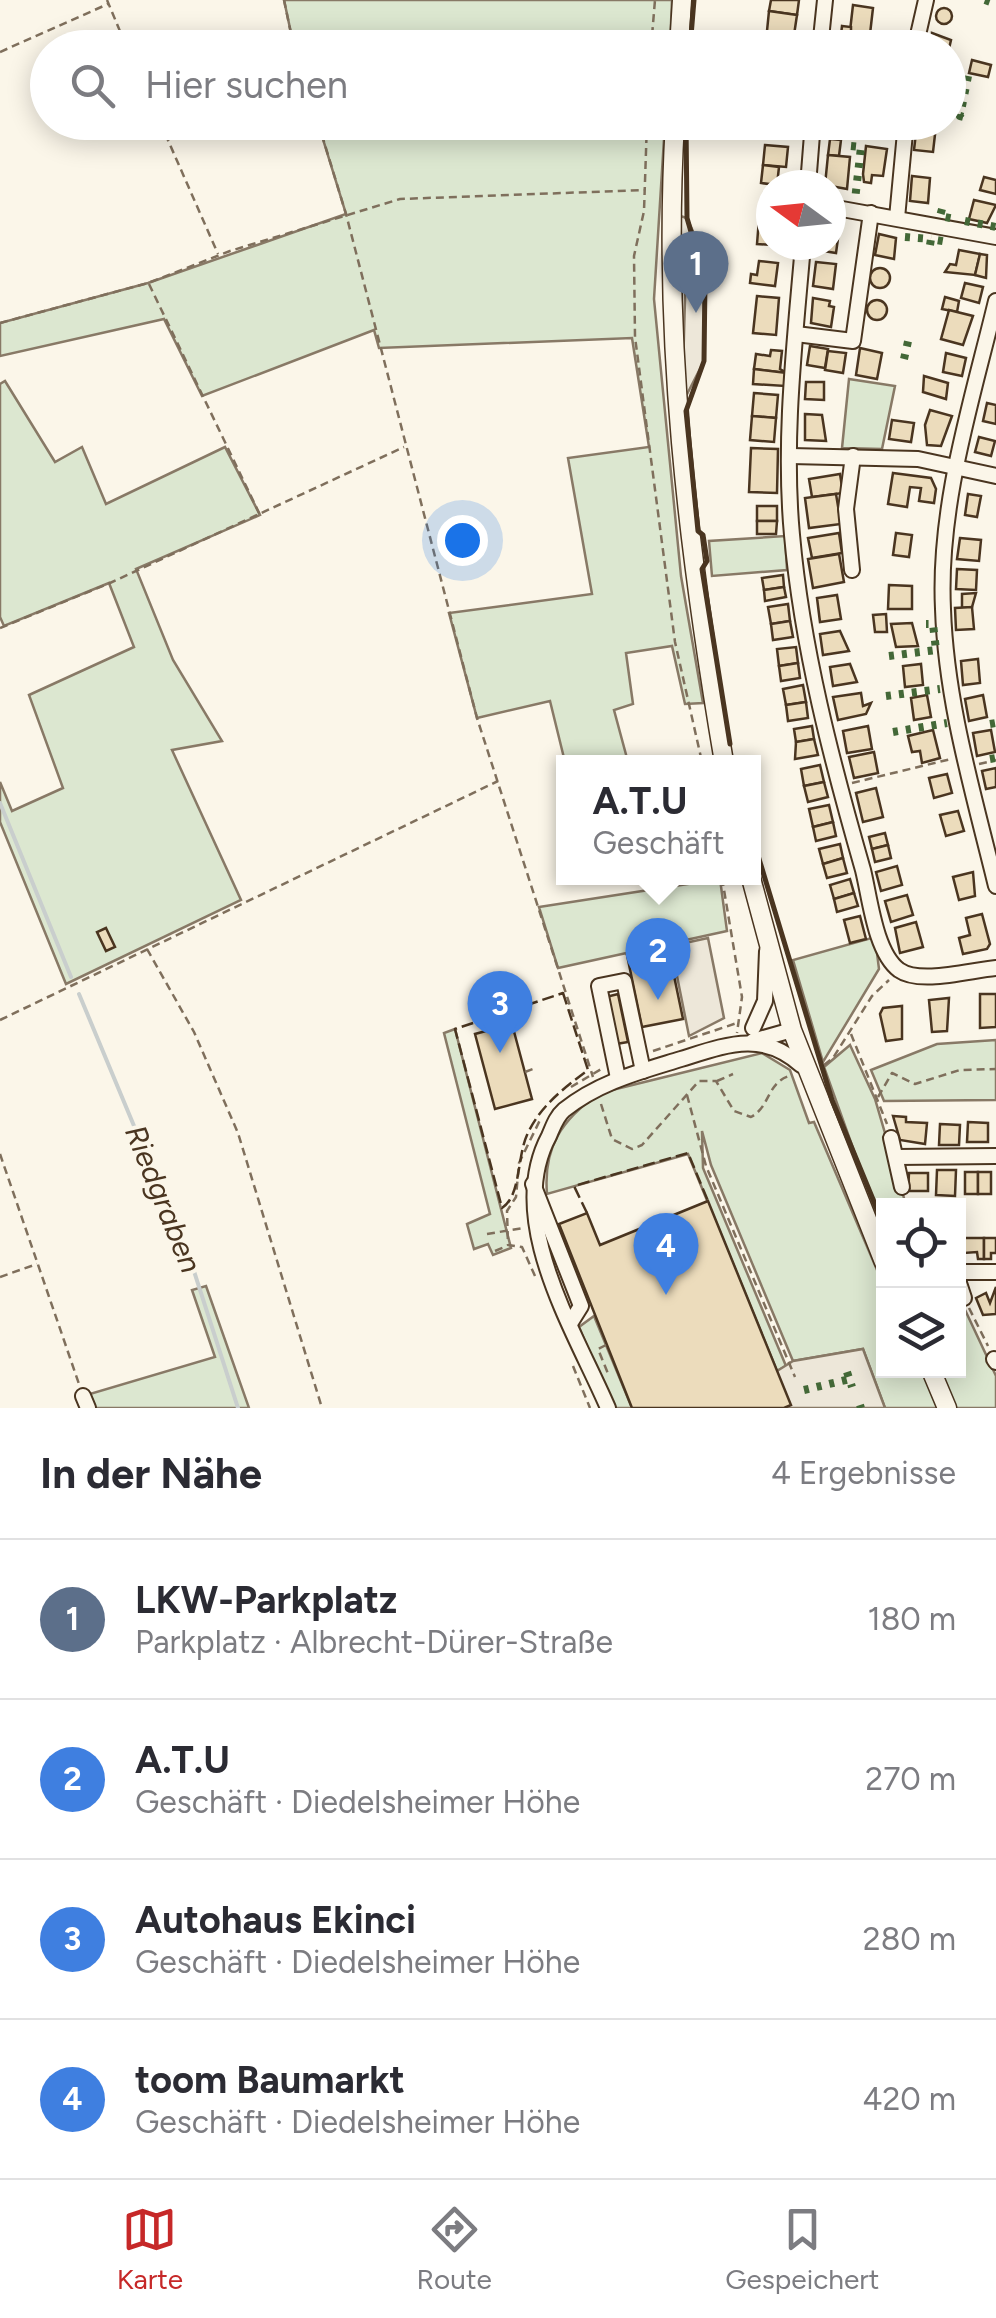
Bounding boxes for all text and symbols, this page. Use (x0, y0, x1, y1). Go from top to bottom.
search box (30, 30, 966, 140)
icon: search (65, 58, 120, 113)
text: Hier suchen (145, 62, 348, 108)
north arrow (756, 170, 846, 260)
pin: 1 (664, 230, 728, 313)
your location (437, 515, 488, 566)
popup (556, 755, 761, 885)
text: A.T.U (592, 778, 687, 824)
text: Geschäft (592, 824, 725, 862)
pin: 2 (626, 918, 690, 1000)
pin: 3 (468, 970, 532, 1053)
water label: Riedgraben (117, 1120, 210, 1278)
map controls (876, 1198, 966, 1378)
button: locate (876, 1198, 966, 1288)
pin: 4 (634, 1212, 698, 1295)
button: layers (876, 1288, 966, 1378)
text: In der Nähe (40, 1448, 262, 1499)
text: 4 Ergebnisse (771, 1454, 956, 1492)
text: LKW-Parkplatz (135, 1577, 397, 1623)
text: 1 (66, 1600, 79, 1638)
text: 180 m (867, 1600, 956, 1638)
text: Parkplatz · Albrecht-Dürer-Straße (135, 1623, 613, 1661)
text: A.T.U (135, 1737, 230, 1783)
text: 2 (63, 1760, 82, 1798)
text: 270 m (865, 1760, 956, 1798)
text: Geschäft · Diedelsheimer Höhe (135, 1783, 580, 1821)
text: Autohaus Ekinci (135, 1897, 416, 1943)
text: 3 (64, 1920, 81, 1958)
text: 280 m (863, 1920, 956, 1958)
text: Geschäft · Diedelsheimer Höhe (135, 1943, 580, 1981)
text: toom Baumarkt (135, 2057, 405, 2103)
text: 4 (62, 2080, 83, 2118)
text: 420 m (863, 2080, 956, 2118)
text: Geschäft · Diedelsheimer Höhe (135, 2103, 580, 2141)
tab: Karte (117, 2202, 183, 2296)
tab: Route (417, 2202, 492, 2296)
tab: Gespeichert (725, 2202, 879, 2296)

